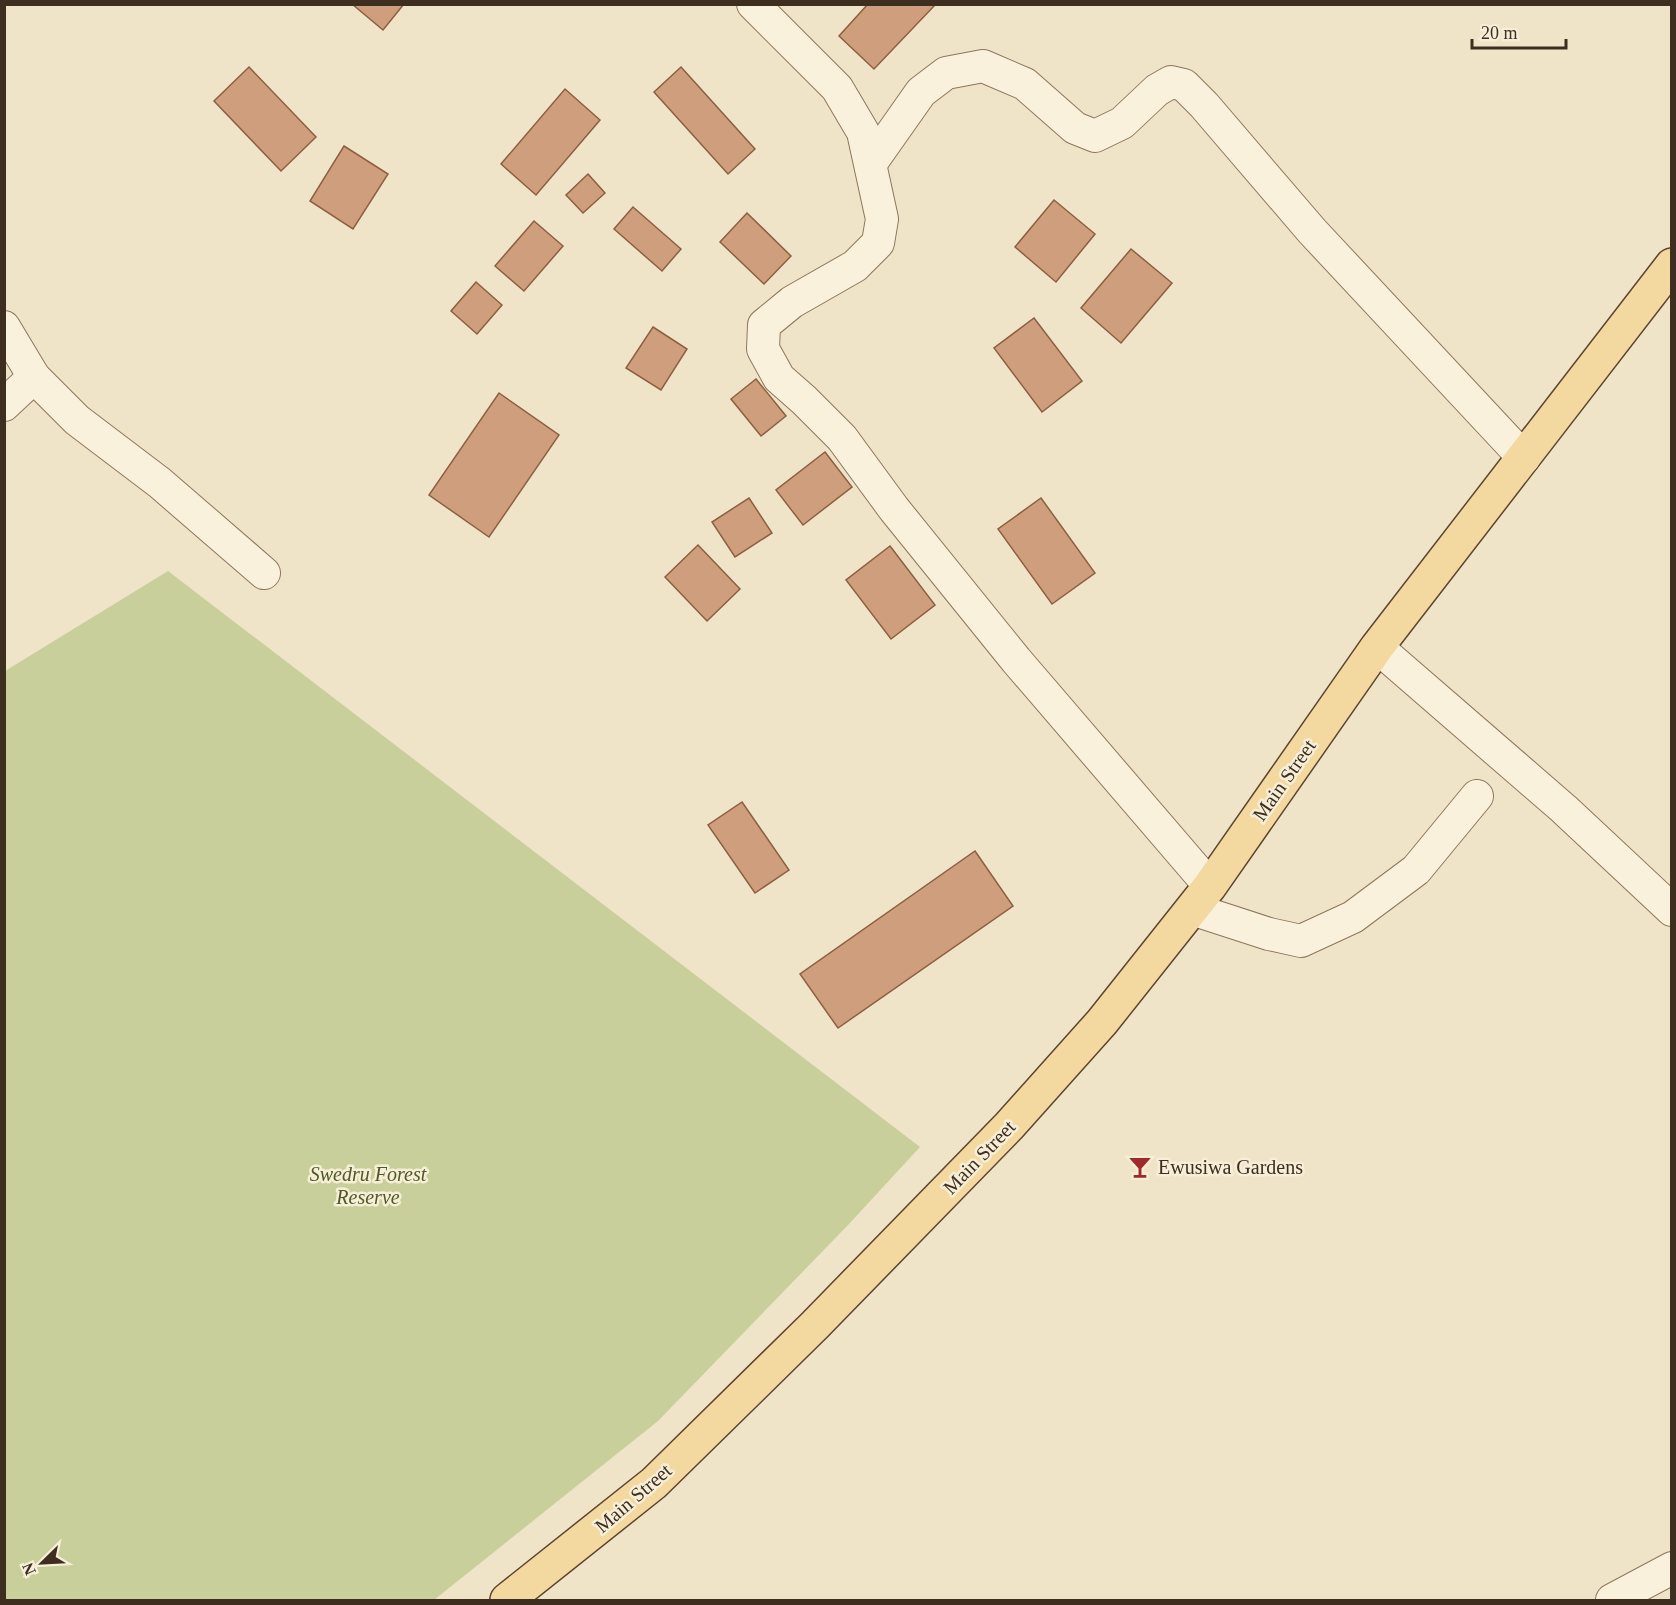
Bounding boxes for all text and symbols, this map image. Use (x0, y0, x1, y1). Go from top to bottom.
scale bar (1472, 12, 1566, 50)
text: 20 m (1481, 23, 1518, 43)
street label: Main Street (1248, 735, 1320, 825)
street label: Main Street (938, 1115, 1020, 1198)
bar icon: Ewusiwa Gardens (1127, 1154, 1153, 1180)
place label: Ewusiwa Gardens (1158, 1156, 1303, 1178)
park label: Swedru Forest Reserve (310, 1163, 427, 1208)
street label: Main Street (590, 1459, 676, 1537)
north arrow (12, 1533, 72, 1593)
text: N (18, 1560, 39, 1578)

